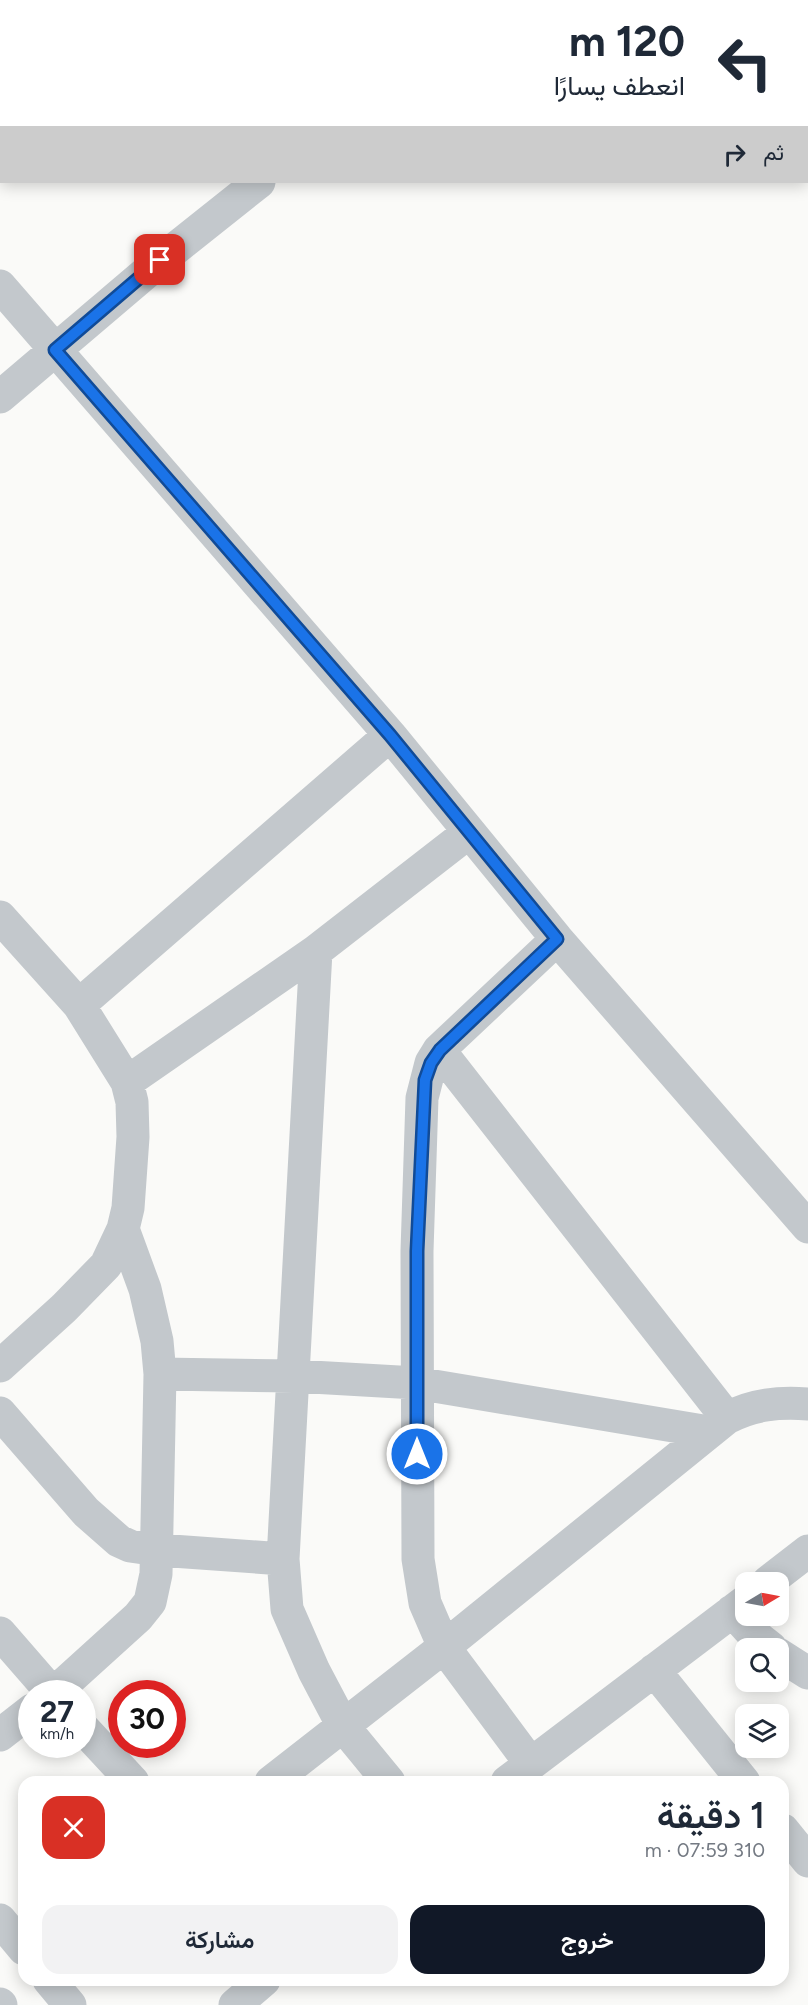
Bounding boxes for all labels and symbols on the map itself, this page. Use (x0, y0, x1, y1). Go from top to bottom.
pin (134, 234, 185, 285)
position arrow (385, 1422, 449, 1486)
north arrow (735, 1572, 789, 1626)
speed limit sign: 30 (108, 1680, 186, 1758)

